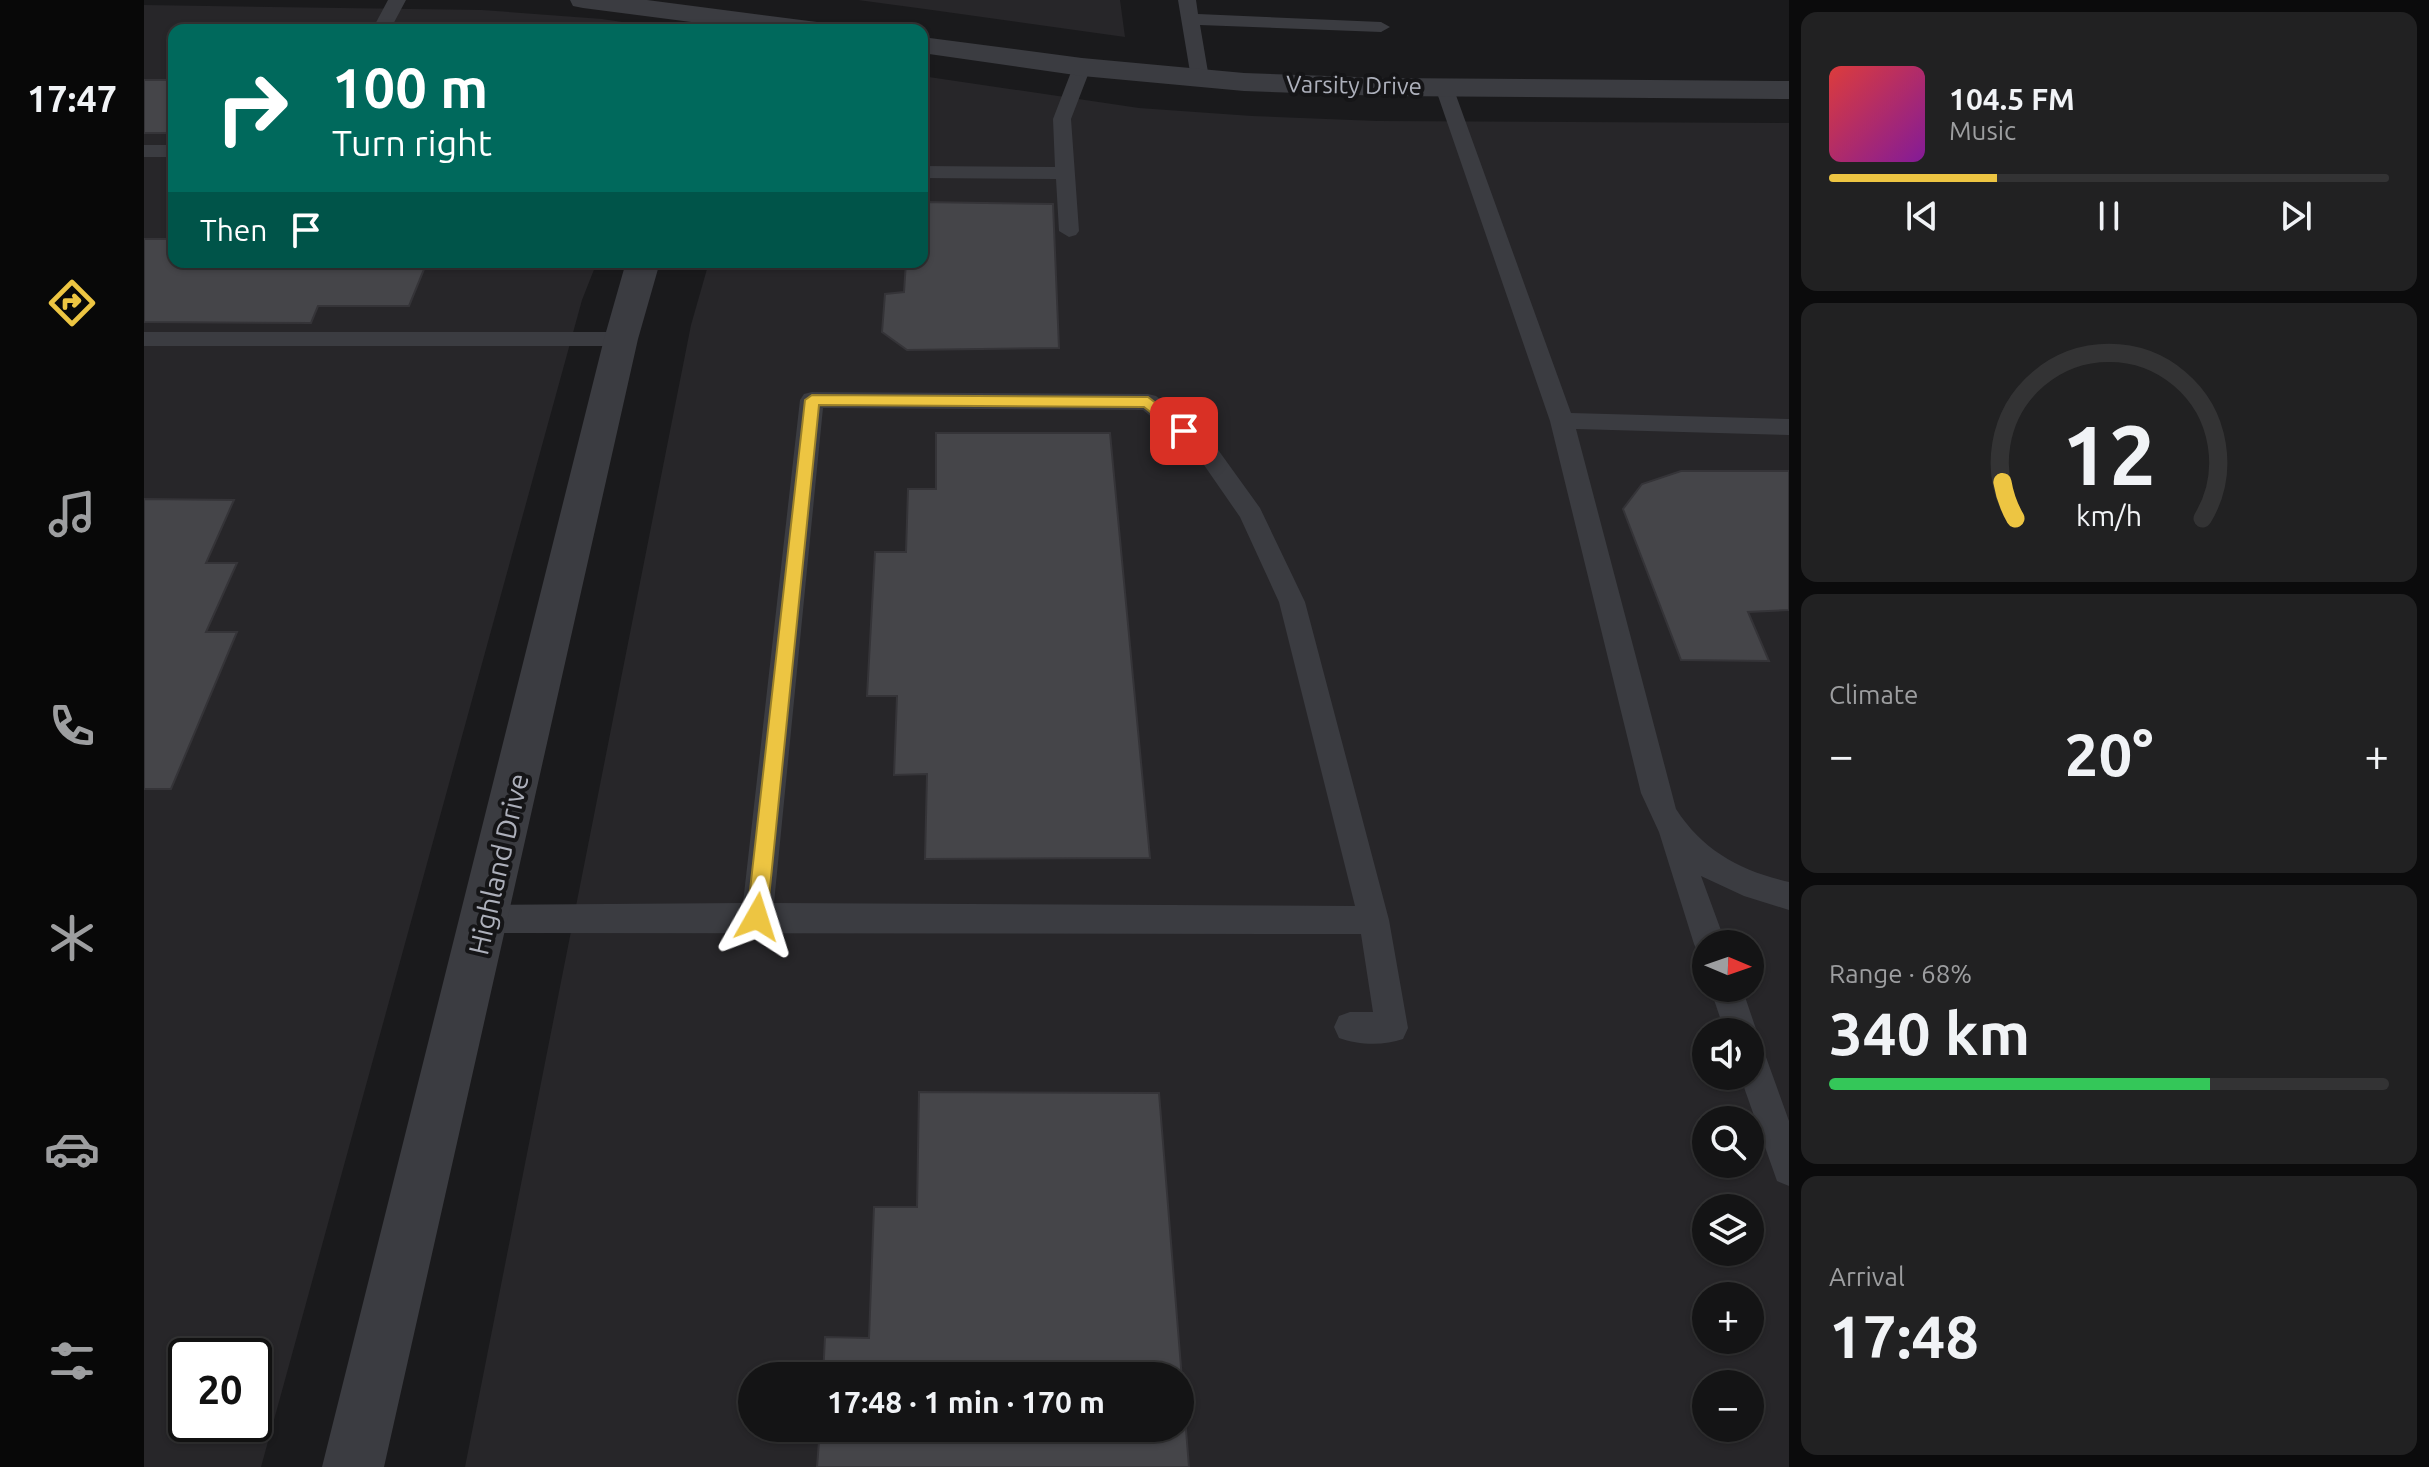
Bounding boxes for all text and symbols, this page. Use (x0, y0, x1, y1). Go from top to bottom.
icon: right (200, 56, 304, 160)
text: 100 m (332, 56, 488, 119)
street label: Varsity Drive (1286, 70, 1422, 100)
text: 17:47 (27, 78, 117, 119)
text: 104.5 FM (1949, 82, 2075, 116)
text: Music (1949, 116, 2016, 145)
text: Turn right (332, 122, 492, 163)
icon: previous (1900, 194, 1944, 238)
icon: pause (2087, 194, 2131, 238)
icon: next (2274, 194, 2318, 238)
icon: arrive (284, 208, 328, 252)
text: Then (200, 213, 268, 247)
icon: directions (44, 275, 100, 331)
pin (1150, 397, 1218, 465)
text: 12 (2062, 406, 2156, 500)
icon: arrive (1162, 409, 1206, 453)
icon: music (44, 486, 100, 542)
text: km/h (2076, 499, 2142, 531)
text: Climate (1829, 680, 1918, 709)
icon: phone (44, 698, 100, 754)
text: 20° (2065, 720, 2153, 787)
text: − (1829, 730, 1854, 779)
text: + (2364, 730, 2389, 779)
street label: Highland Drive (462, 770, 534, 958)
position arrow (715, 875, 799, 959)
icon: climate (44, 910, 100, 966)
north arrow (1692, 930, 1764, 1002)
map controls (1692, 930, 1764, 1442)
text: Range · 68% (1829, 959, 1972, 988)
text: 340 km (1829, 999, 2030, 1066)
button: sound (1692, 1018, 1764, 1090)
button: search (1692, 1106, 1764, 1178)
icon: car (44, 1121, 100, 1177)
button: layers (1692, 1194, 1764, 1266)
text: Arrival (1829, 1262, 1905, 1291)
button: + (1692, 1282, 1764, 1354)
text: 17:48 (1829, 1302, 1979, 1369)
icon: filters (44, 1333, 100, 1389)
speed limit sign: 20 (168, 1338, 272, 1442)
button: − (1692, 1370, 1764, 1442)
text: 17:48 · 1 min · 170 m (827, 1385, 1105, 1419)

